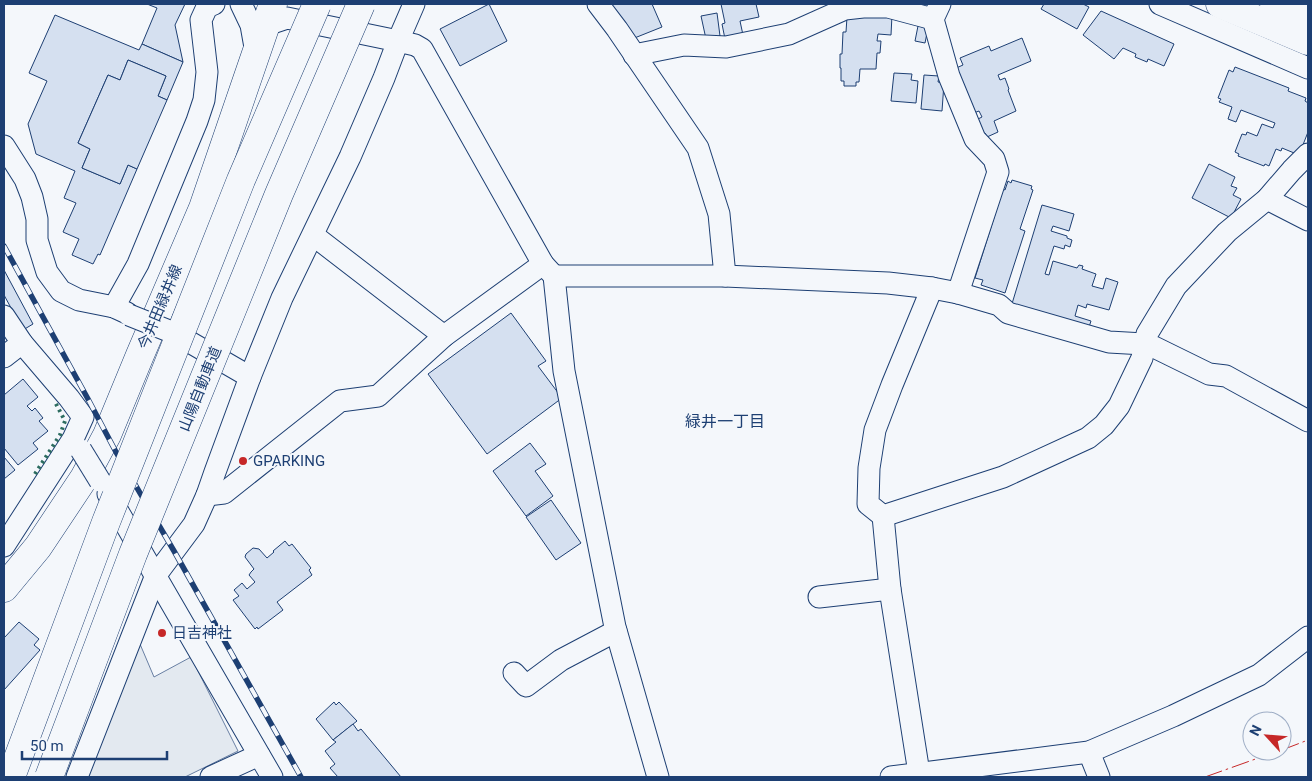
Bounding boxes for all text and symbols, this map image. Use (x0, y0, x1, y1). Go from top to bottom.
street label: 今井田緑井線 (134, 262, 186, 352)
street label: 山陽自動車道 (175, 344, 225, 434)
district label: 緑井一丁目 (685, 412, 765, 431)
place label: GPARKING (253, 452, 325, 470)
marker: GPARKING (237, 455, 249, 467)
place label: 日吉神社 (172, 624, 232, 642)
marker: 日吉神社 (156, 627, 168, 639)
north arrow (1242, 711, 1292, 761)
text: N (1246, 722, 1265, 738)
scale bar (22, 728, 168, 760)
text: 50 m (30, 737, 64, 755)

